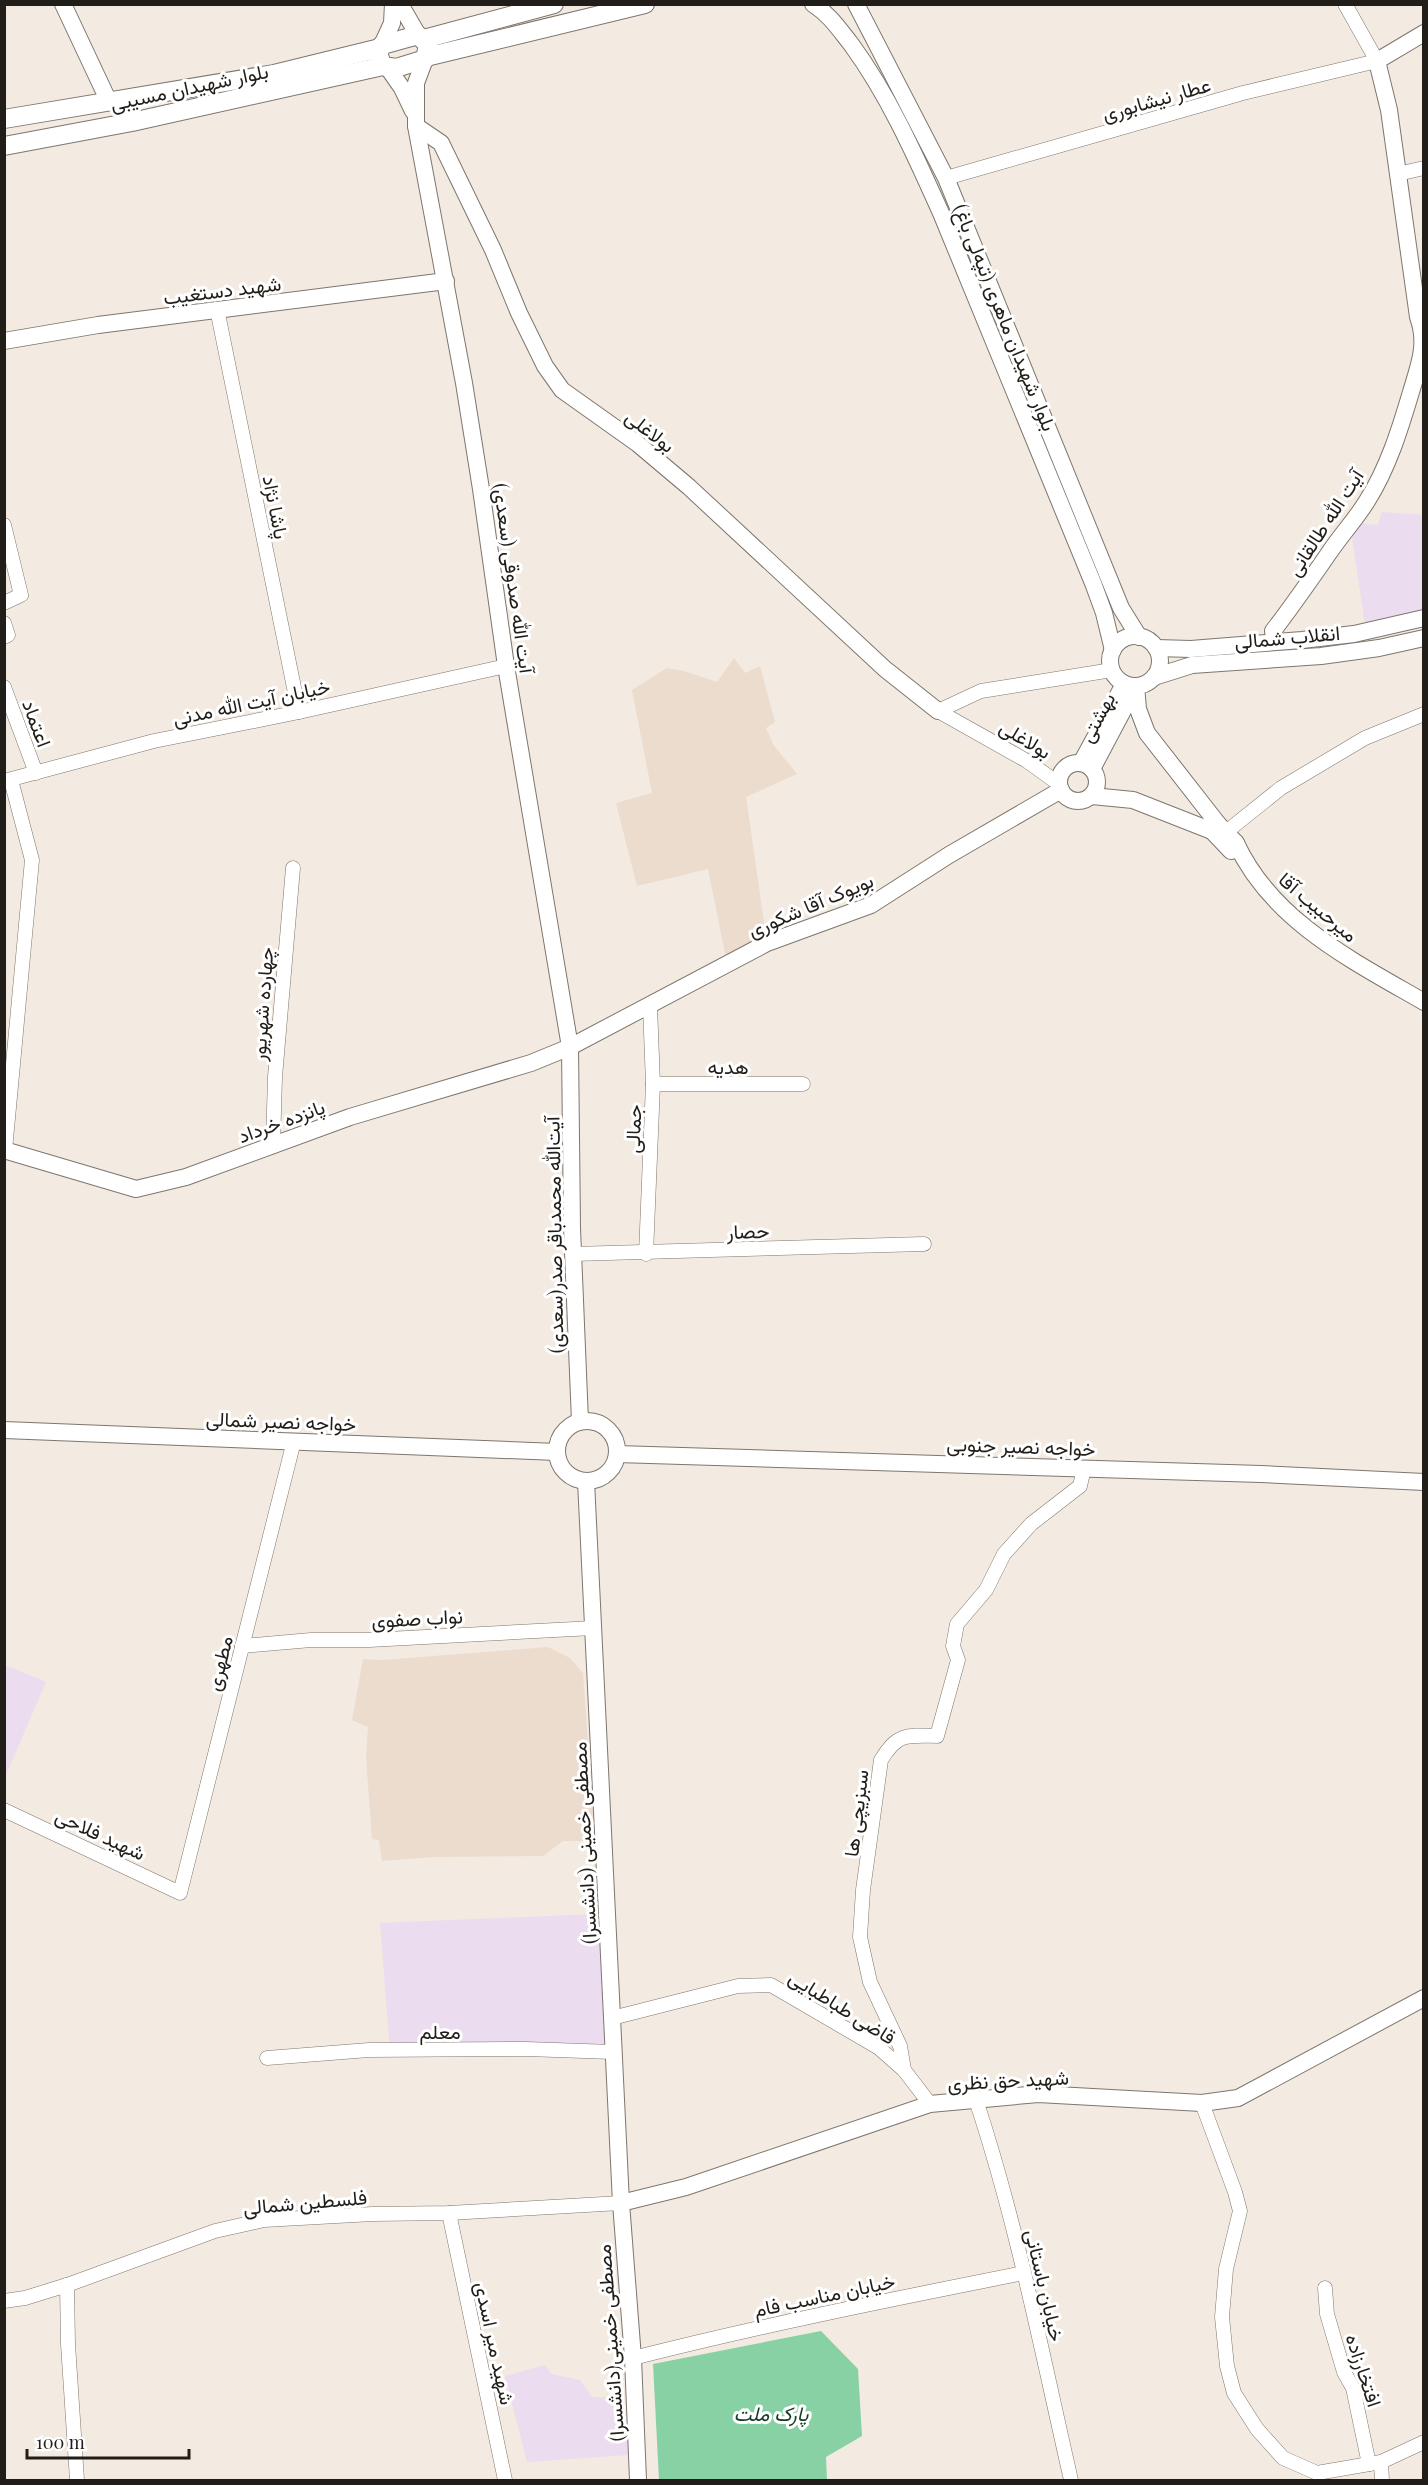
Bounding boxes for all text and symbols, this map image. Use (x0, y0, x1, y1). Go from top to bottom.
street label: بلوار شهیدان مسیبی (107, 56, 271, 117)
street label: عطار نیشابوری (1099, 70, 1214, 127)
street label: بلوار شهیدان ماهری (تپه‌لی باغ) (946, 199, 1064, 435)
street label: شهید دستغیب (162, 268, 283, 311)
street label: بولاغلی (620, 402, 681, 459)
street label: آیت الله طالقانی (1279, 462, 1369, 581)
street label: پاشا نژاد (256, 473, 296, 542)
street label: آیت الله صدوقی (سعدی) (487, 481, 542, 676)
street label: انقلاب شمالی (1233, 618, 1341, 654)
street label: خیابان آیت الله مدنی (170, 671, 332, 731)
street label: بهشتی (1072, 687, 1121, 747)
street label: اعتماد (17, 696, 59, 750)
street label: بولاغلی (995, 712, 1057, 765)
street label: بویوک آقا شکوری (743, 865, 877, 944)
street label: میرحبیب آقا (1273, 865, 1364, 948)
street label: چهارده شهریور (243, 946, 280, 1063)
street label: هدیه (707, 1052, 749, 1079)
street label: پانزده خرداد (234, 1092, 329, 1150)
street label: جمالی (618, 1104, 646, 1154)
street label: آیت‌الله محمدباقر صدر(سعدی) (537, 1115, 570, 1354)
street label: حصار (725, 1216, 770, 1245)
street label: خواجه نصیر شمالی (205, 1404, 357, 1437)
street label: خواجه نصیر جنوبی (946, 1429, 1096, 1462)
street label: نواب صفوی (371, 1601, 463, 1634)
street label: مطهری (198, 1633, 239, 1694)
street label: مصطفی خمینی (دانشسرا) (564, 1741, 603, 1945)
street label: سبزیچی ها (836, 1768, 876, 1858)
street label: شهید فلاحی (51, 1800, 150, 1866)
street label: قاضی طباطبایی (784, 1962, 902, 2050)
street label: معلم (419, 2017, 461, 2045)
street label: شهید حق نظری (946, 2062, 1070, 2097)
street label: فلسطین شمالی (242, 2182, 368, 2220)
street label: خیابان باستانی (1020, 2226, 1072, 2344)
street label: (دانشسرا)مصطفی خمینی (589, 2243, 630, 2442)
street label: خیابان مناسب فام (751, 2266, 897, 2323)
street label: شهید میر اسدی (469, 2279, 522, 2407)
street label: افتخارزاده (1340, 2330, 1389, 2410)
park label: پارک ملت (734, 2399, 809, 2428)
scale bar (27, 2422, 189, 2460)
text: 100 m (36, 2430, 85, 2454)

